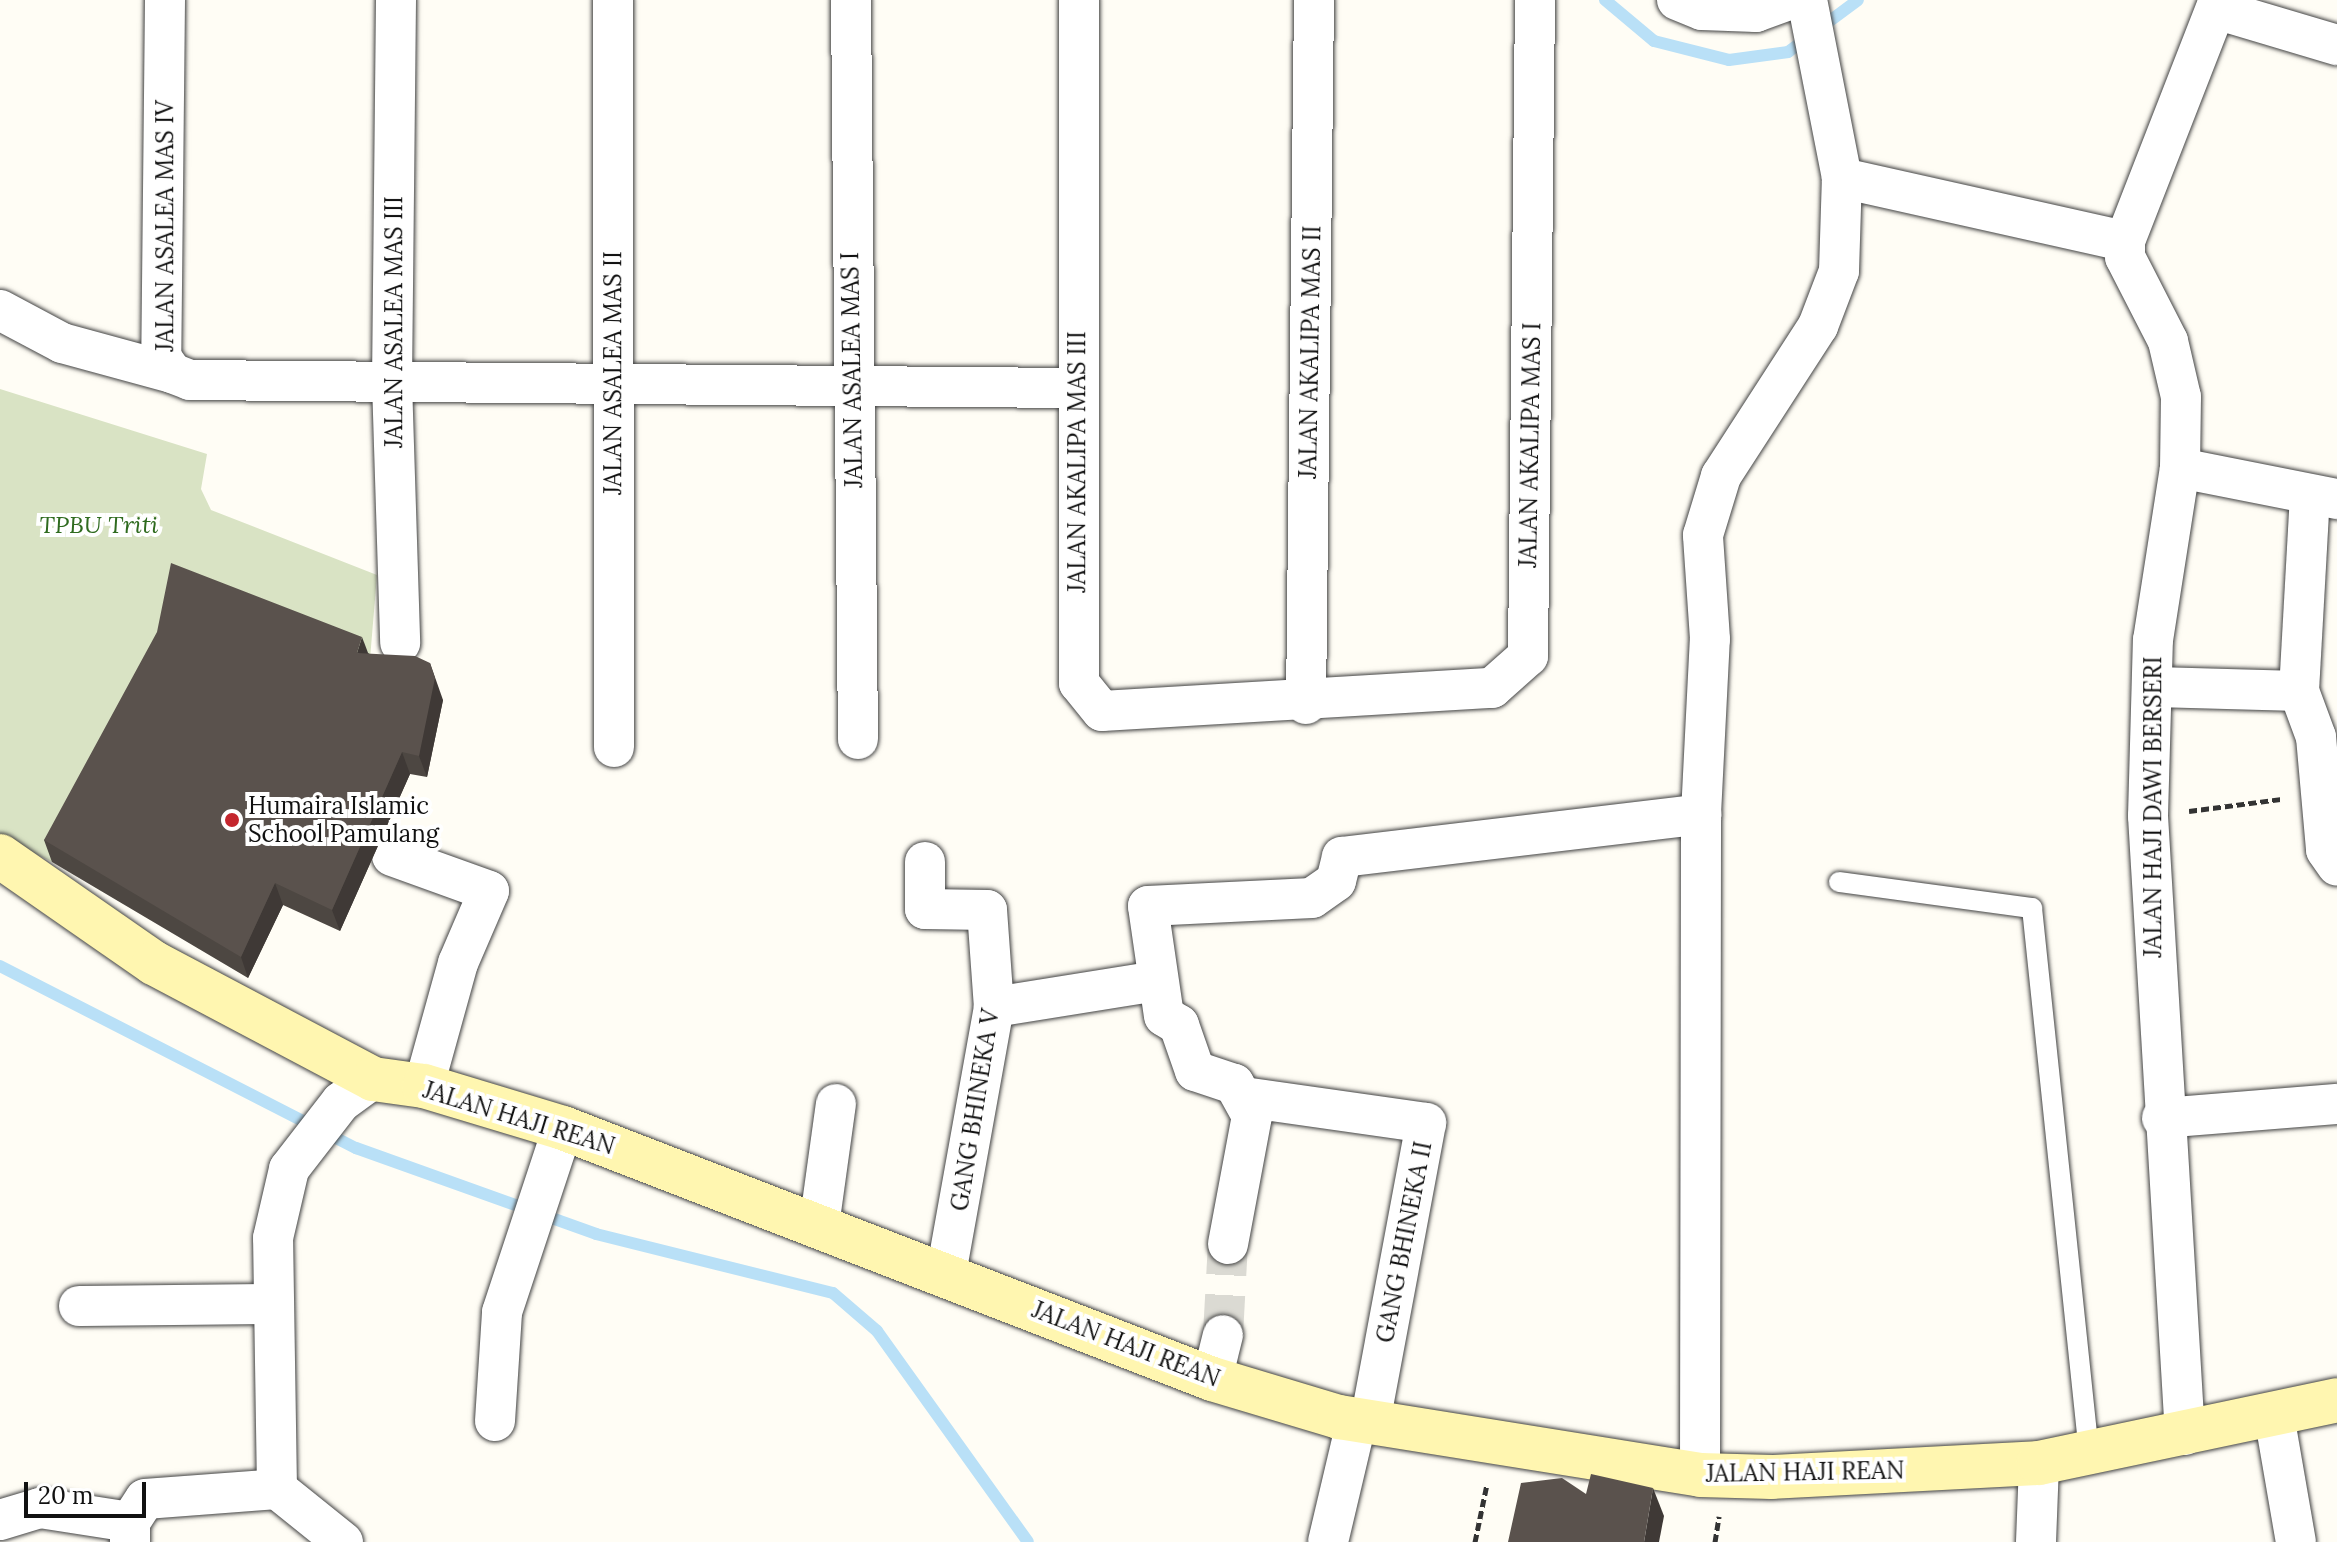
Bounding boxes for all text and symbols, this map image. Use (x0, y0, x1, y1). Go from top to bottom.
street label: JALAN ASALEA MAS IV (151, 100, 179, 352)
street label: JALAN ASALEA MAS III (380, 196, 408, 448)
street label: JALAN AKALIPA MAS II (1293, 225, 1327, 479)
street label: JALAN ASALEA MAS II (599, 251, 627, 495)
street label: JALAN ASALEA MAS I (836, 252, 868, 488)
street label: JALAN AKALIPA MAS I (1513, 322, 1547, 568)
street label: JALAN AKALIPA MAS III (1063, 331, 1091, 593)
park label: TPBU Triti (40, 511, 158, 539)
street label: JALAN HAJI DAWI BERSERI (2139, 656, 2167, 958)
place label: Humaira Islamic School Pamulang (248, 792, 439, 848)
marker: Humaira Islamic School Pamulang (223, 811, 241, 829)
street label: GANG BHINEKA V (945, 1007, 1005, 1213)
street label: JALAN HAJI REAN (420, 1075, 618, 1161)
street label: GANG BHINEKA II (1370, 1139, 1438, 1345)
street label: JALAN HAJI REAN (1028, 1295, 1224, 1393)
street label: JALAN HAJI REAN (1705, 1456, 1905, 1488)
scale bar (28, 1466, 150, 1516)
text: 20 m (38, 1480, 94, 1511)

